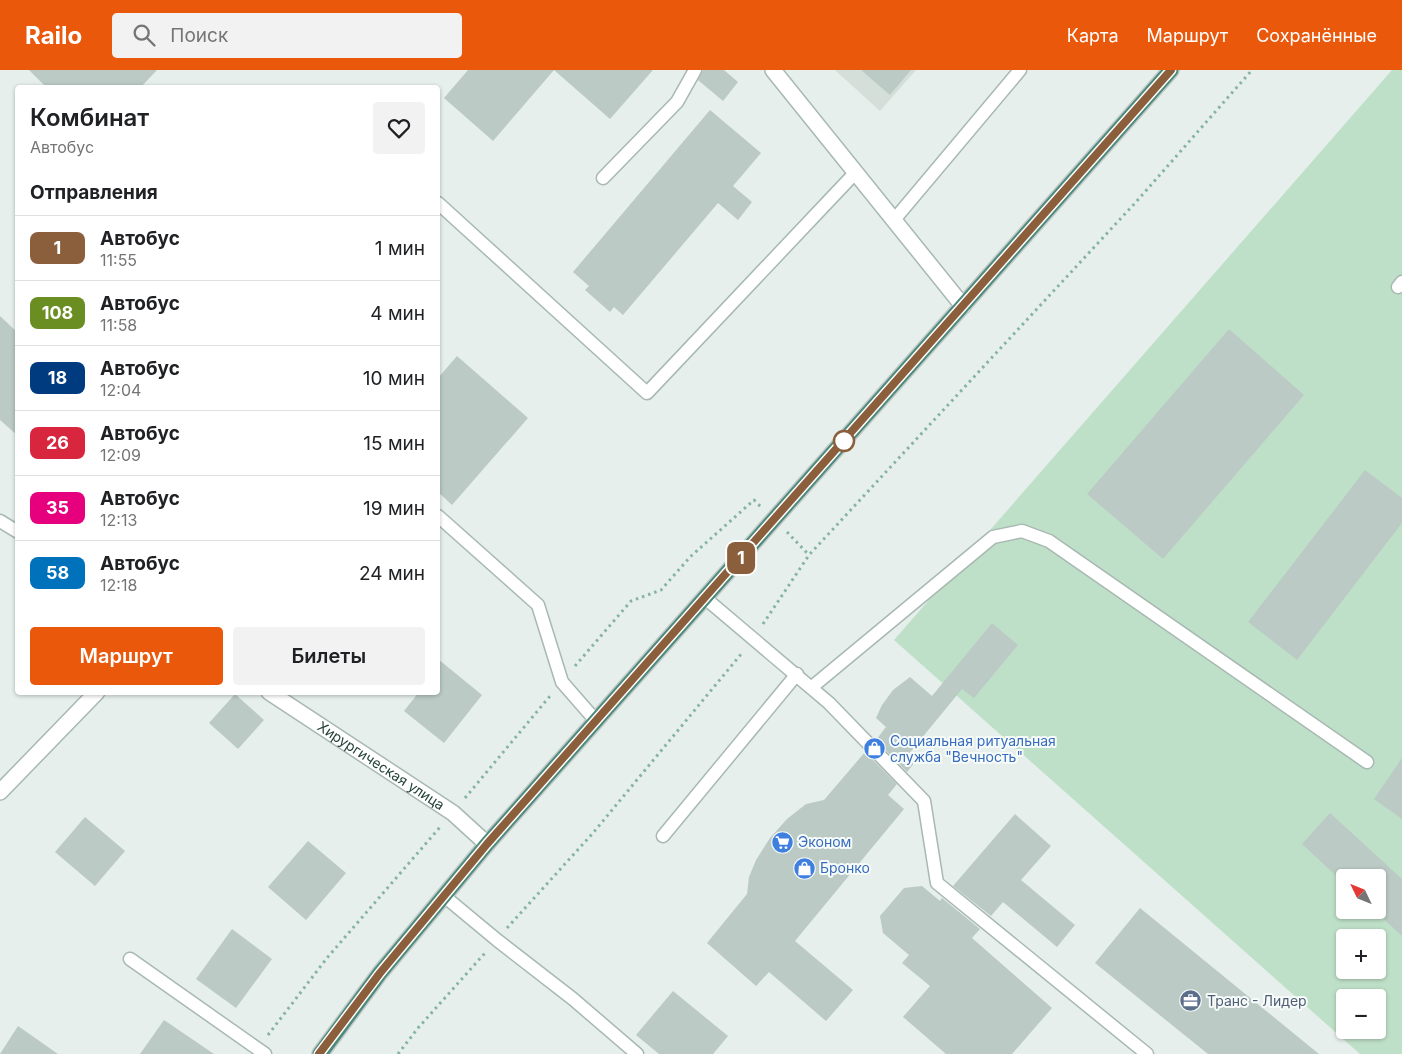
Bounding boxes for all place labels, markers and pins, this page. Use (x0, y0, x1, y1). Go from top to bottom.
unlabelled marker (833, 430, 855, 452)
place label: Социальная ритуальная служба "Вечность" (890, 732, 1056, 765)
shop icon: Социальная ритуальная служба "Вечность" (862, 737, 886, 761)
supermarket icon: Эконом (770, 830, 794, 854)
place label: Эконом (798, 833, 851, 850)
shop icon: Бронко (792, 856, 816, 880)
place label: Бронко (820, 859, 870, 876)
office icon: Транс - Лидер (1179, 989, 1203, 1013)
place label: Транс - Лидер (1207, 992, 1307, 1009)

